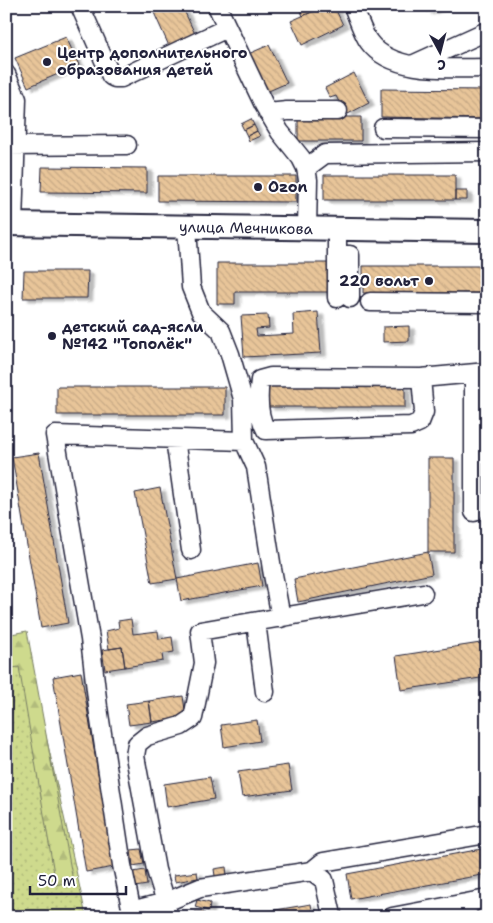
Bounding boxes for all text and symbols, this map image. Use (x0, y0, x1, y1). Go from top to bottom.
north arrow (416, 28, 466, 78)
place label: Центр дополнительного образования детей (57, 43, 248, 80)
text: С (436, 55, 447, 74)
marker: Центр дополнительного образования детей (41, 56, 53, 68)
place label: Ozon (268, 177, 308, 197)
marker: Ozon (252, 181, 264, 193)
street label: улица Мечникова (179, 217, 314, 239)
place label: 220 вольт (339, 271, 419, 291)
marker: 220 вольт (423, 275, 435, 287)
place label: детский сад-ясли №142 "Тополёк" (62, 317, 204, 354)
marker: детский сад-ясли №142 "Тополёк" (46, 330, 58, 342)
scale bar (30, 863, 126, 895)
text: 50 m (38, 871, 76, 891)

